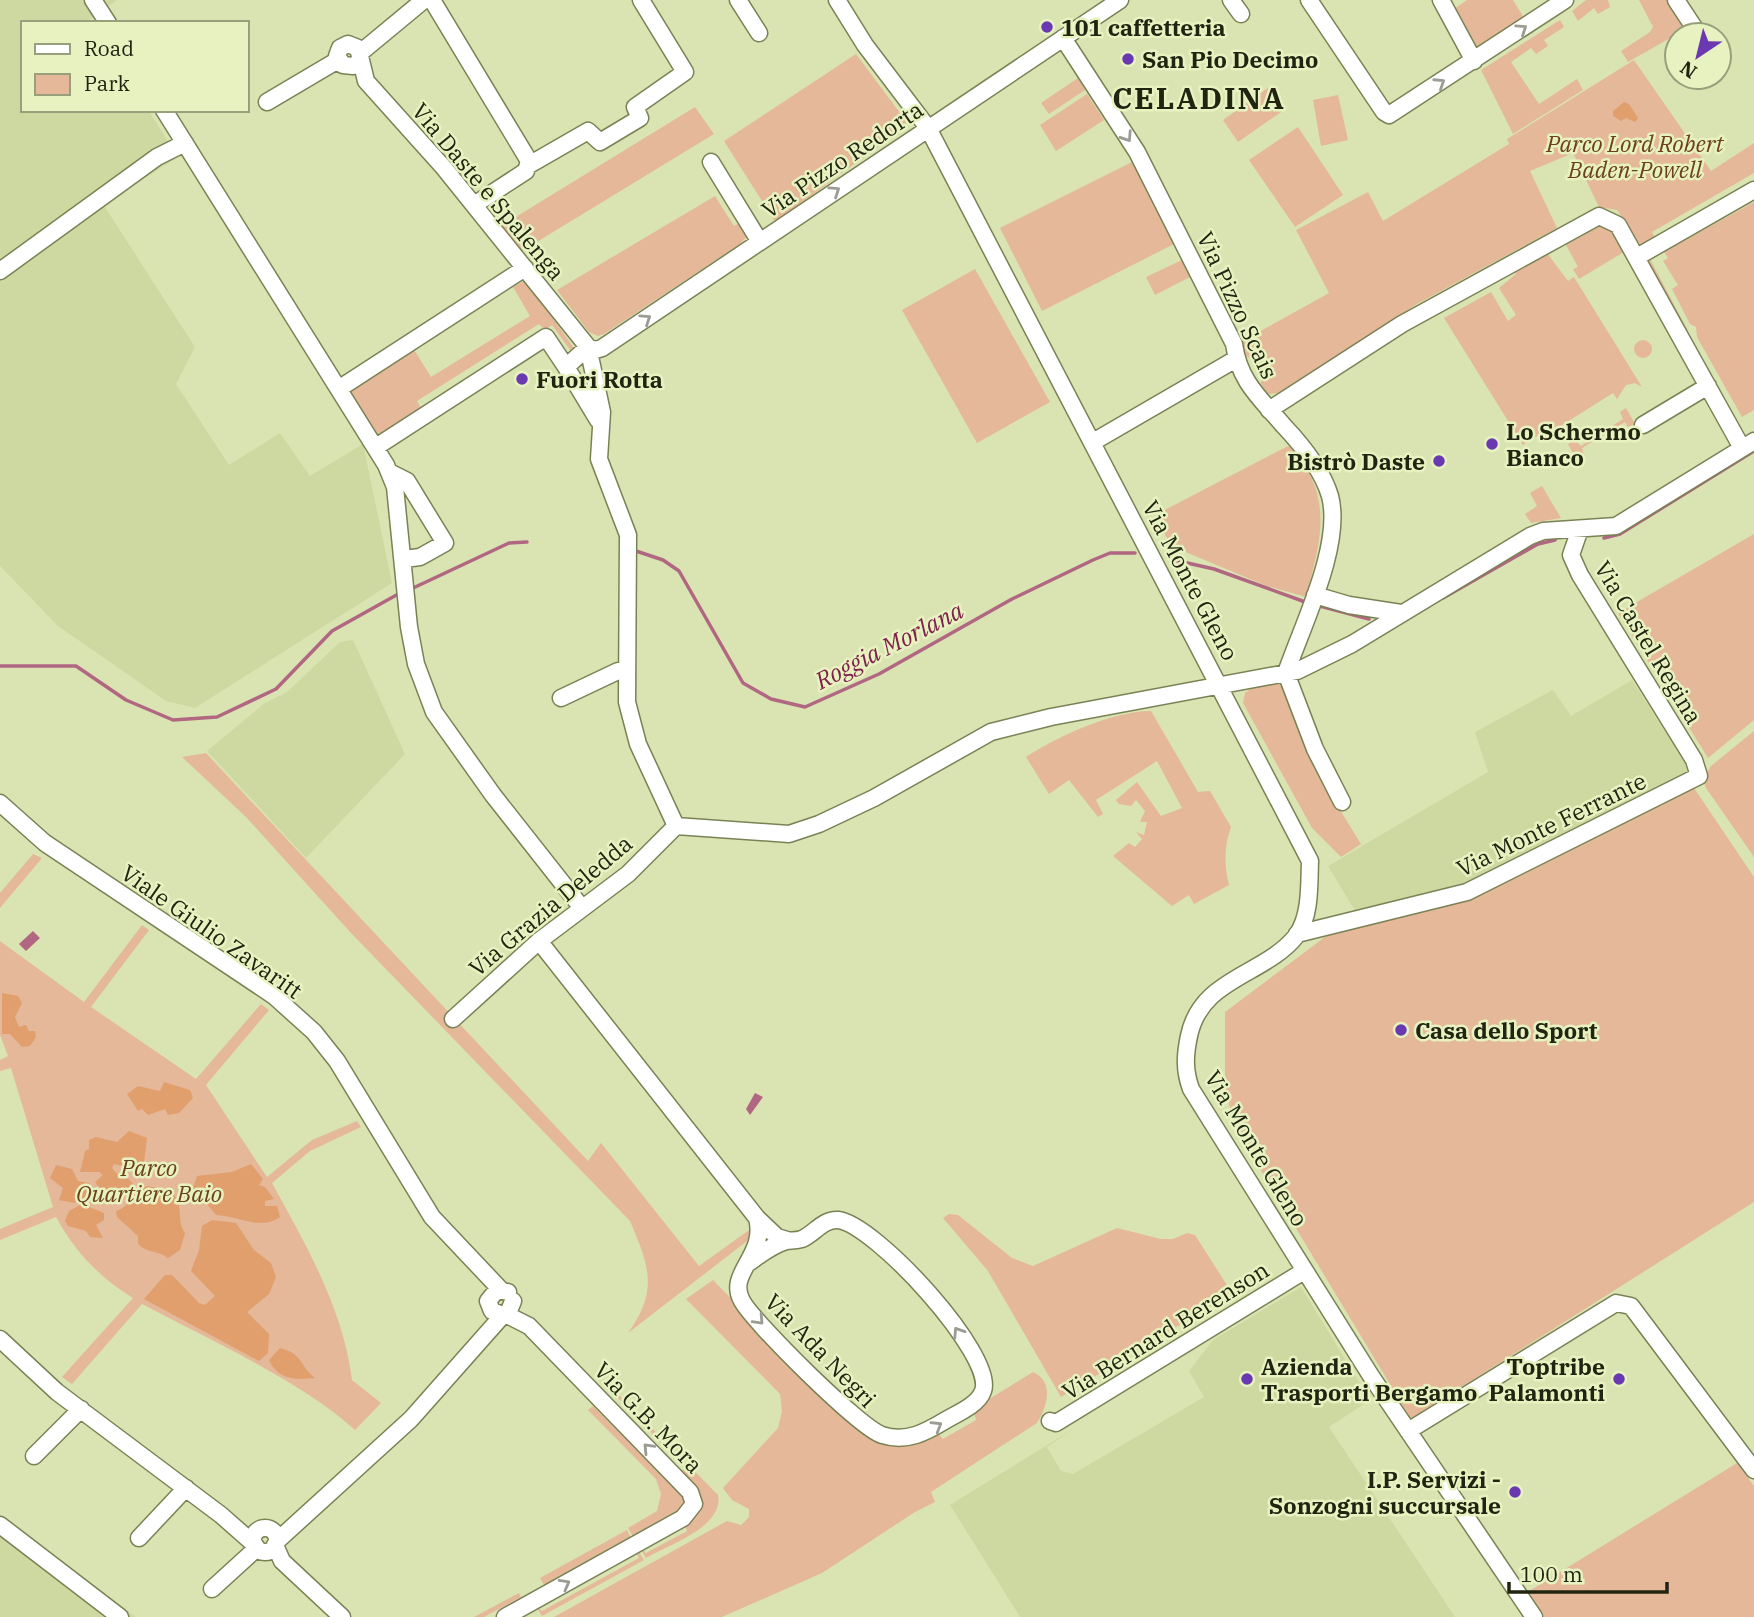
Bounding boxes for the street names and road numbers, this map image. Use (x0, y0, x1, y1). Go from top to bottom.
street label: Via Pizzo Redorta (755, 94, 929, 224)
street label: Via Daste e Spalenga (406, 96, 572, 286)
street label: Via Pizzo Scais (1191, 226, 1285, 384)
street label: Via Monte Gleno (1136, 495, 1246, 665)
street label: Via Castel Regina (1588, 555, 1710, 729)
street label: Via Monte Ferrante (1451, 765, 1651, 883)
street label: Via Grazia Deledda (462, 828, 638, 982)
street label: Viale Giulio Zavaritt (116, 857, 308, 1005)
street label: Via Monte Gleno (1199, 1064, 1315, 1232)
street label: Via Bernard Berenson (1056, 1254, 1274, 1406)
street label: Via Ada Negri (759, 1287, 883, 1413)
street label: Via G.B. Mora (588, 1355, 710, 1479)

